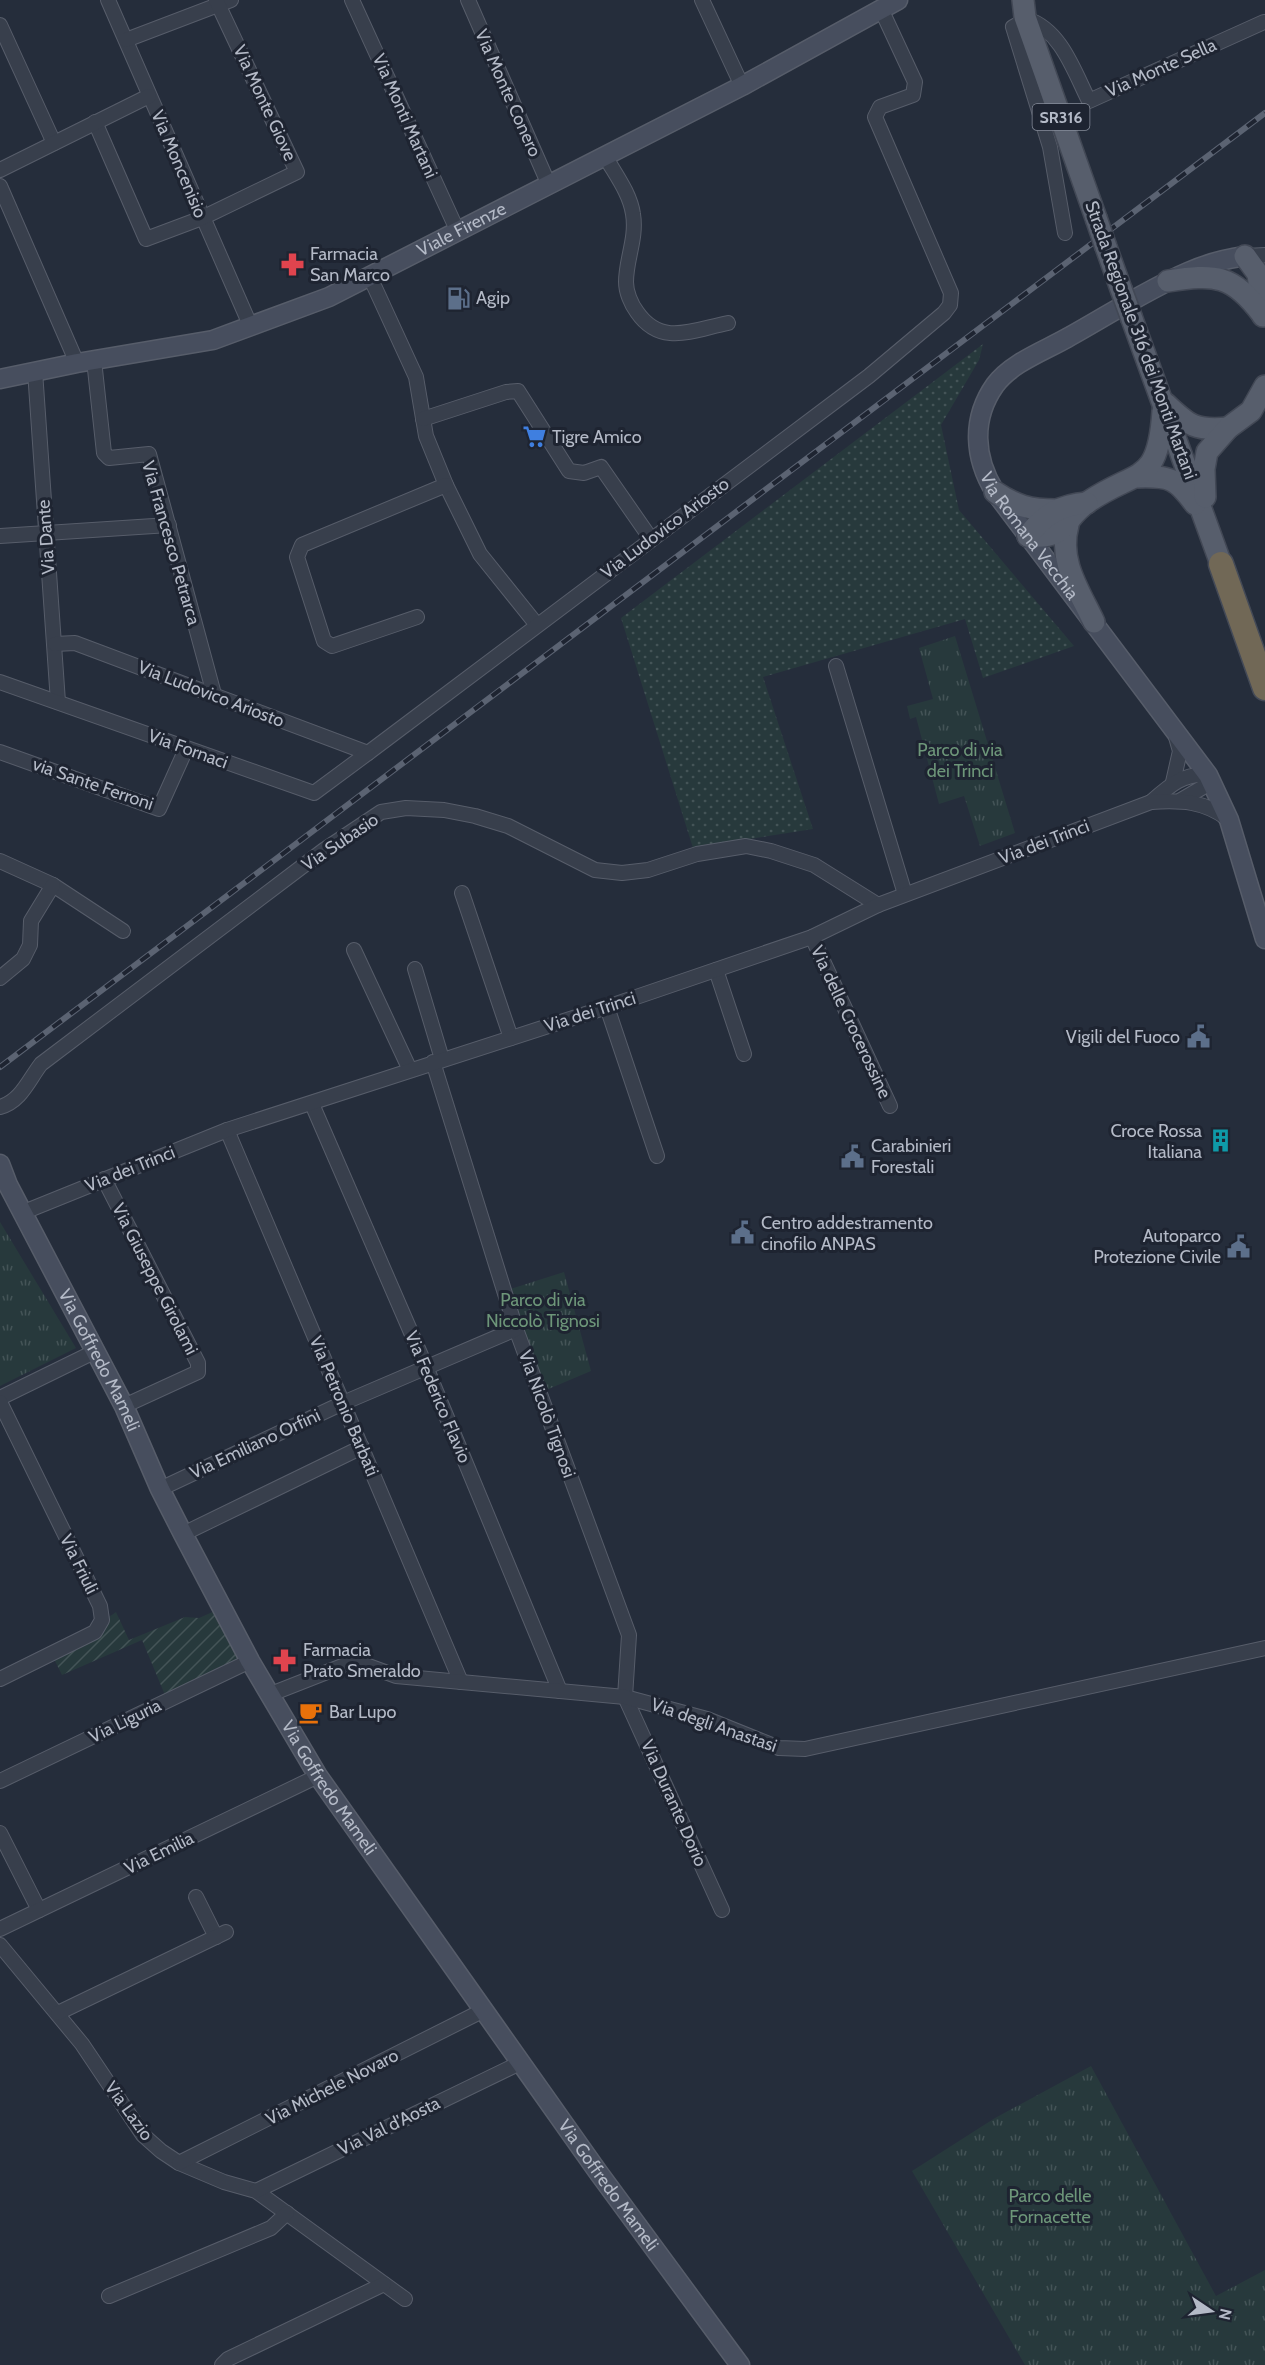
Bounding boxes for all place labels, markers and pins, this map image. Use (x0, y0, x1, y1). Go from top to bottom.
place label: Farmacia San Marco (310, 243, 390, 286)
pharmacy icon: Farmacia San Marco (279, 251, 305, 277)
fuel station icon: Agip (445, 285, 471, 311)
place label: Agip (476, 287, 510, 309)
supermarket icon: Tigre Amico (521, 424, 547, 450)
place label: Tigre Amico (552, 426, 642, 448)
public building icon: Vigili del Fuoco (1185, 1024, 1211, 1050)
place label: Vigili del Fuoco (1066, 1026, 1180, 1048)
place label: Croce Rossa Italiana (1110, 1120, 1202, 1163)
building icon: Croce Rossa Italiana (1207, 1128, 1233, 1154)
place label: Carabinieri Forestali (871, 1135, 951, 1178)
public building icon: Carabinieri Forestali (840, 1143, 866, 1169)
place label: Centro addestramento cinofilo ANPAS (761, 1212, 933, 1255)
public building icon: Centro addestramento cinofilo ANPAS (730, 1220, 756, 1246)
place label: Autoparco Protezione Civile (1093, 1225, 1221, 1268)
public building icon: Autoparco Protezione Civile (1226, 1233, 1252, 1259)
place label: Farmacia Prato Smeraldo (303, 1639, 421, 1682)
pharmacy icon: Farmacia Prato Smeraldo (272, 1647, 298, 1673)
cafe icon: Bar Lupo (298, 1699, 324, 1725)
place label: Bar Lupo (329, 1701, 396, 1723)

